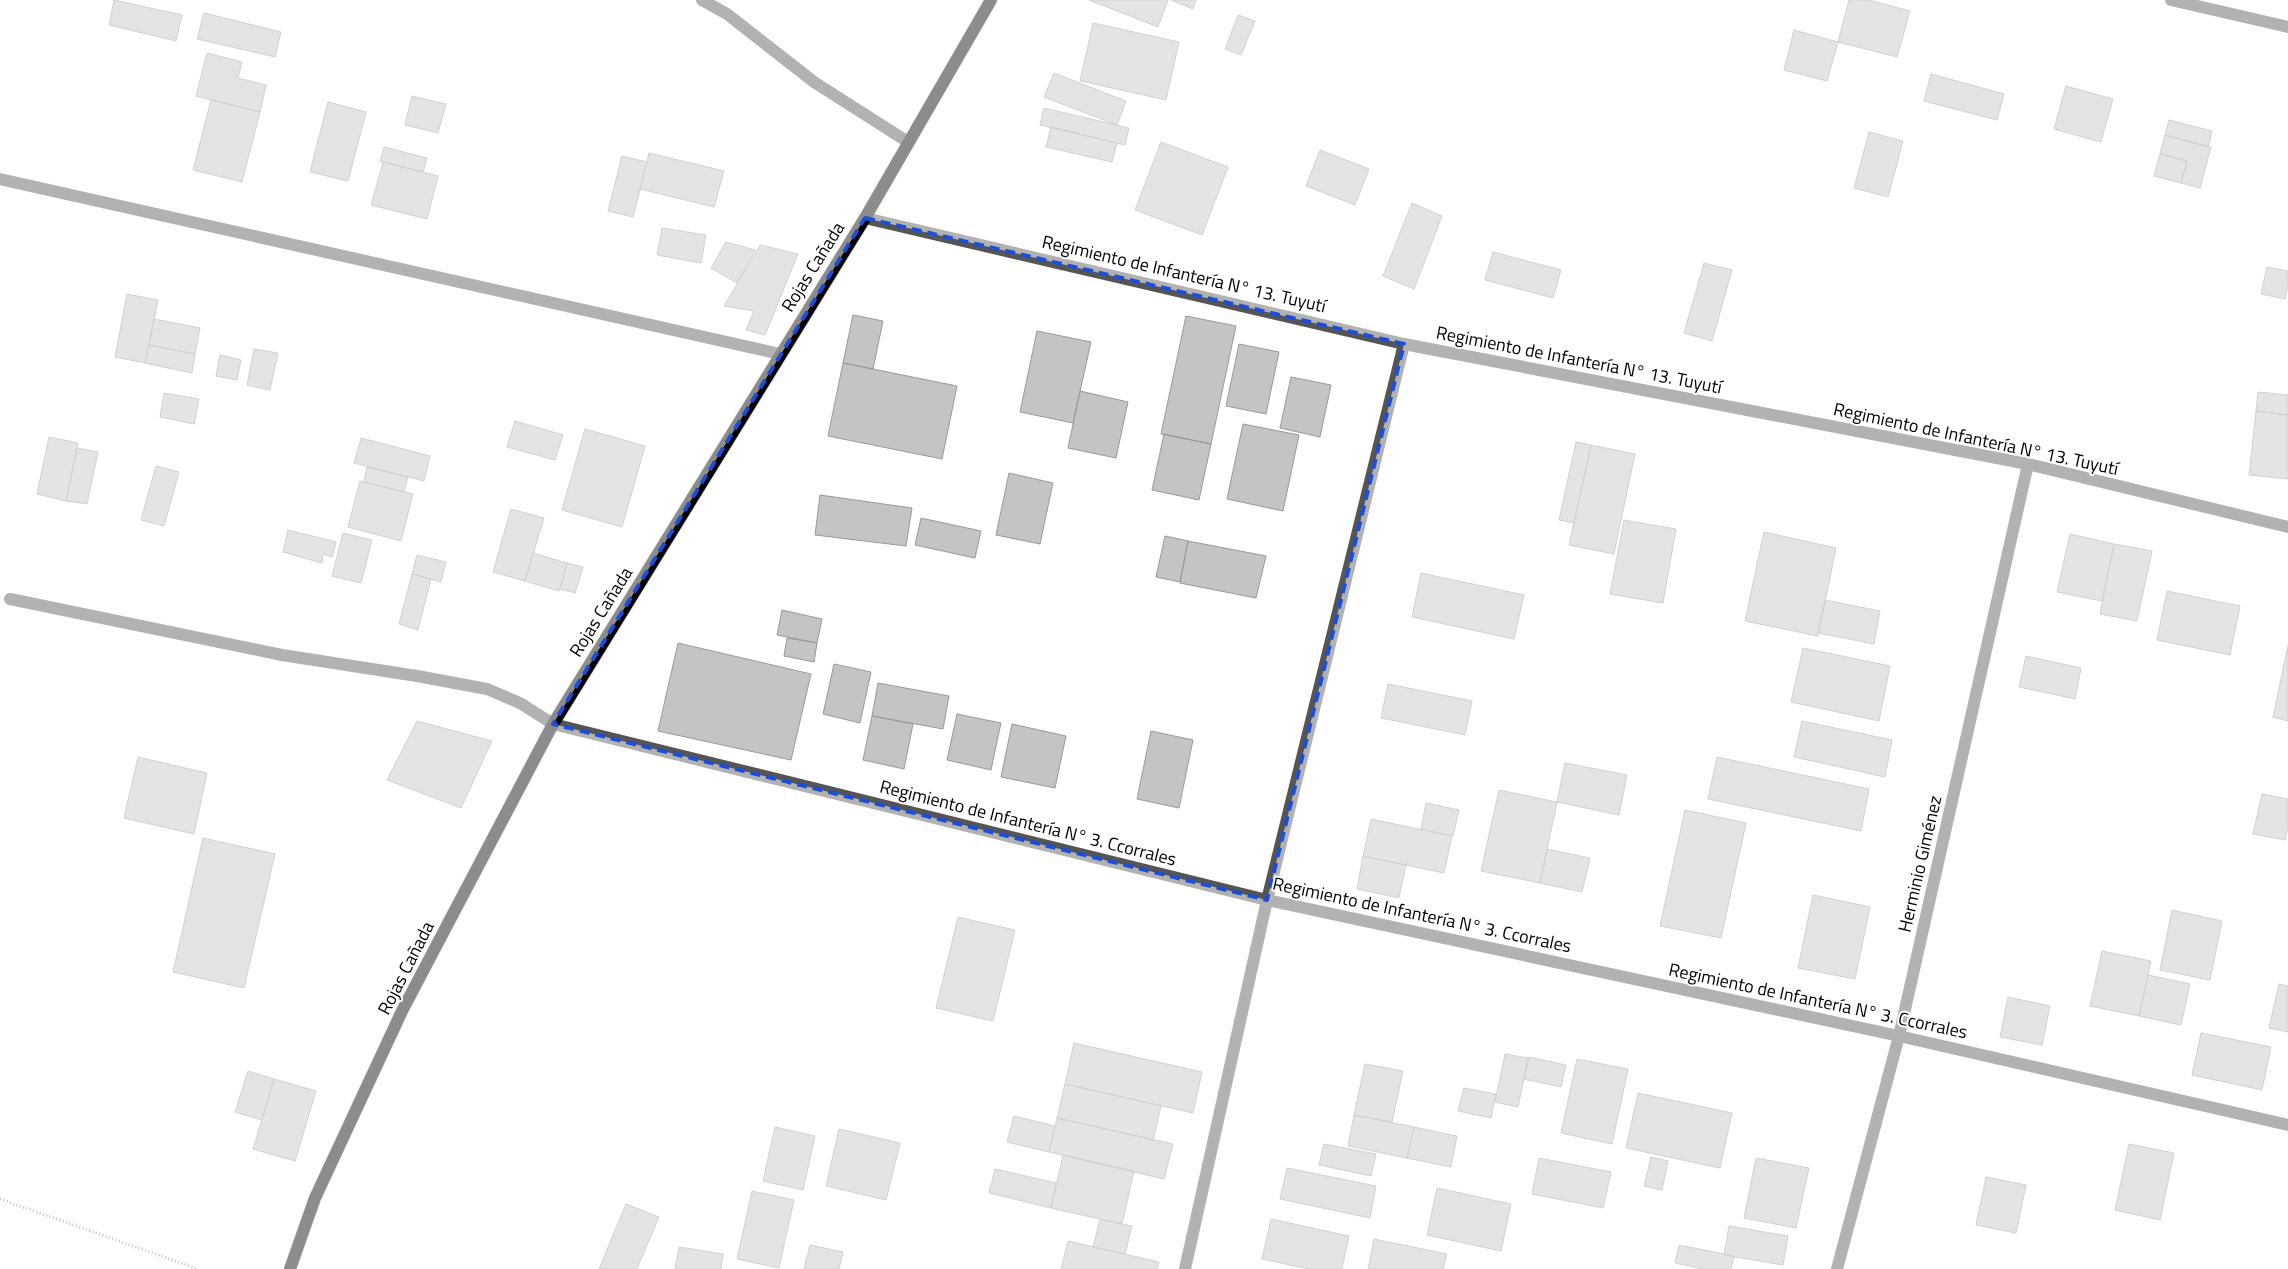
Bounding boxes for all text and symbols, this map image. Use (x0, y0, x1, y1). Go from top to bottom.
street label: Rojas Cañada (774, 216, 851, 317)
street label: Regimiento de Infantería N° 13. Tuyutí (1039, 228, 1331, 320)
street label: Regimiento de Infantería N° 13. Tuyutí (1434, 319, 1726, 401)
street label: Regimiento de Infantería N° 13. Tuyutí (1831, 395, 2123, 482)
street label: Rojas Cañada (562, 561, 639, 662)
street label: Regimiento de Infantería N° 3. Ccorrales (877, 773, 1179, 872)
street label: Herminio Giménez (1891, 793, 1948, 935)
street label: Regimiento de Infantería N° 3. Ccorrales (1270, 870, 1574, 959)
street label: Rojas Cañada (370, 916, 441, 1019)
street label: Regimiento de Infantería N° 3. Ccorrales (1666, 956, 1970, 1045)

